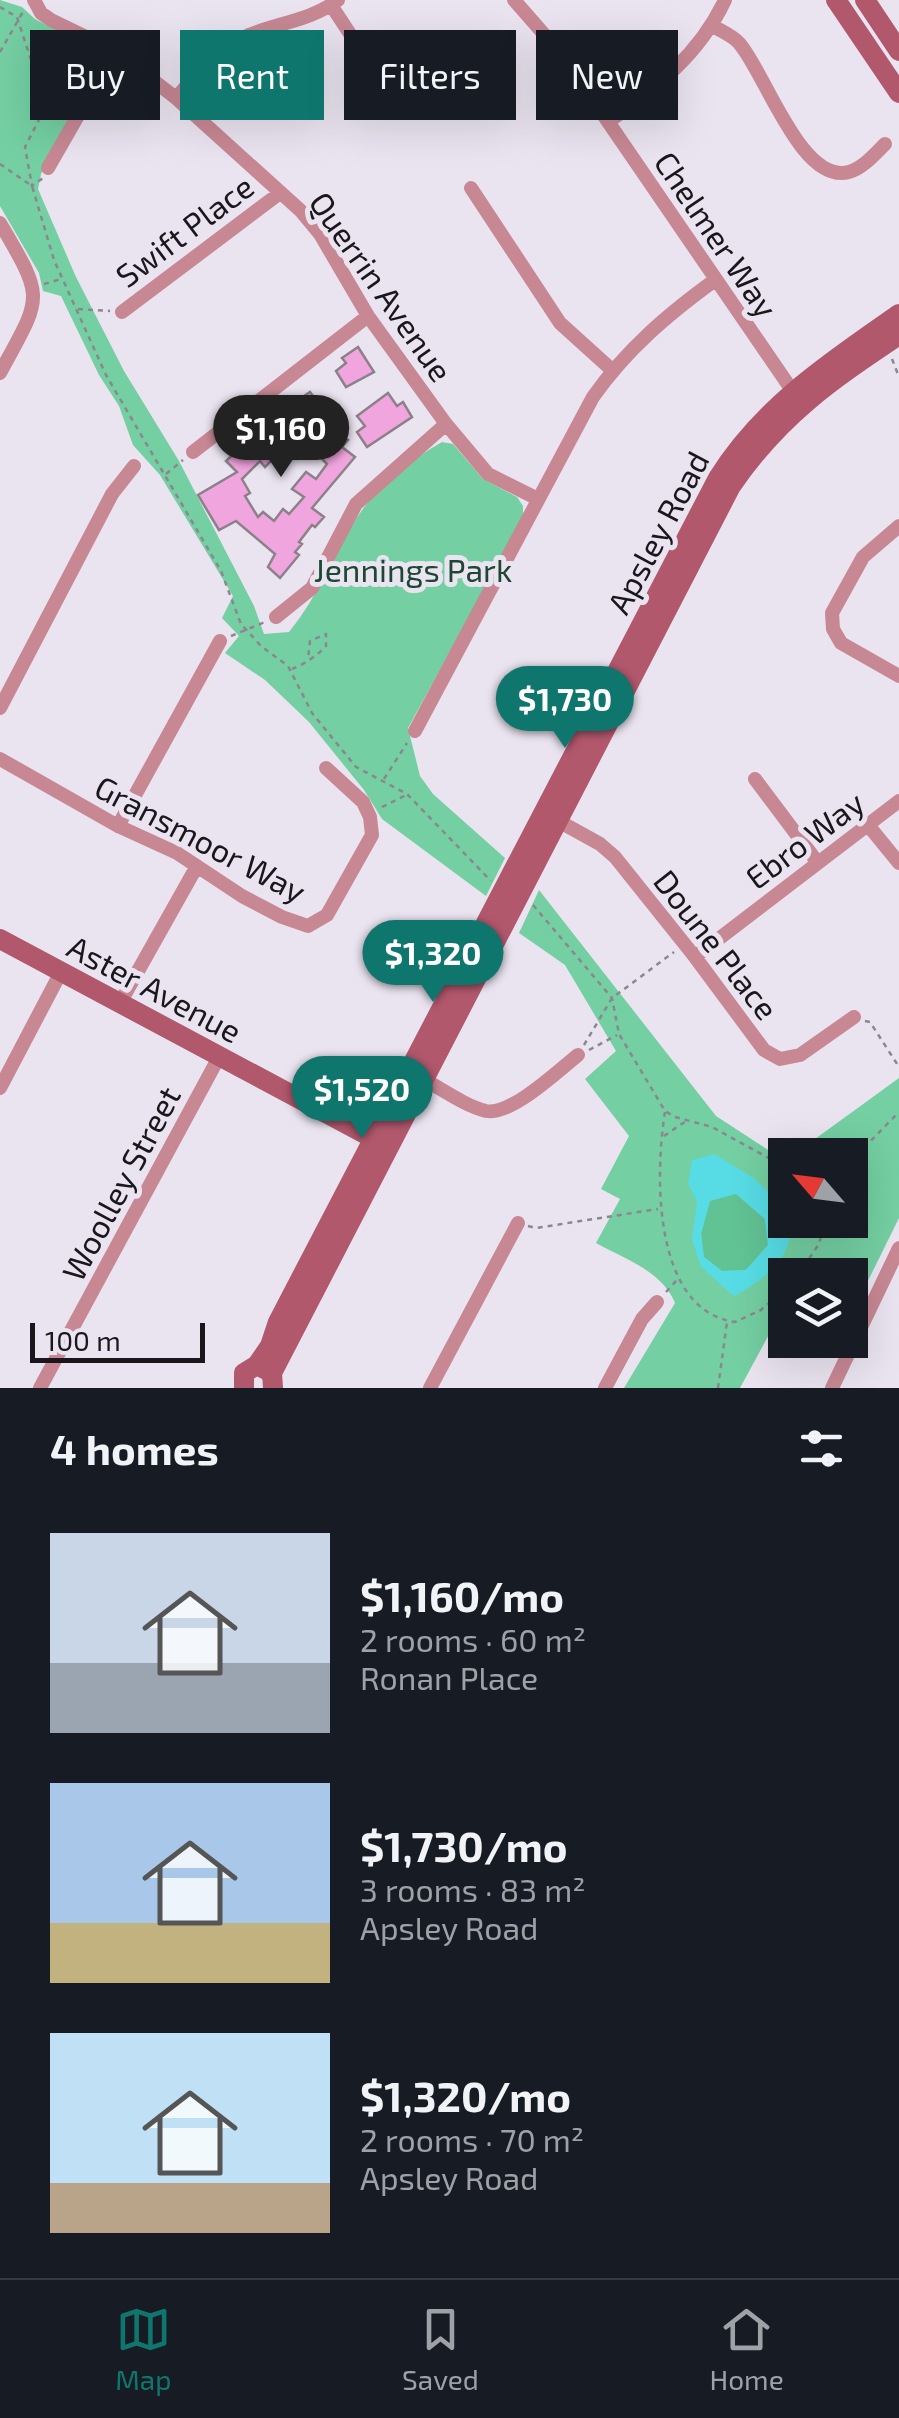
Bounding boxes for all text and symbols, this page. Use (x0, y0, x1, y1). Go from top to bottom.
chip: Buy (30, 30, 160, 120)
chip: Rent (180, 30, 324, 120)
chip: Filters (344, 30, 516, 120)
chip: New (536, 30, 678, 120)
street label: Chelmer Way (648, 144, 786, 324)
street label: Swift Place (108, 166, 260, 294)
street label: Querrin Avenue (302, 184, 461, 389)
pin: $1,160 (200, 395, 362, 480)
text: $1,160 (235, 408, 327, 446)
street label: Apsley Road (598, 444, 716, 620)
park label: Jennings Park (314, 550, 512, 588)
pin: $1,730 (484, 666, 646, 751)
text: $1,730 (518, 679, 612, 717)
street label: Gransmoor Way (89, 767, 313, 910)
street label: Ebro Way (737, 782, 871, 896)
street label: Doune Place (647, 862, 787, 1026)
pin: $1,320 (352, 920, 514, 1005)
street label: Aster Avenue (62, 926, 248, 1050)
text: $1,320 (384, 933, 482, 971)
pin: $1,520 (281, 1056, 443, 1141)
text: $1,520 (314, 1069, 410, 1107)
street label: Woolley Street (53, 1079, 187, 1287)
north arrow (768, 1138, 868, 1238)
map controls (768, 1138, 868, 1358)
button: layers (768, 1258, 868, 1358)
scale bar (30, 1318, 205, 1362)
text: 100 m (45, 1323, 121, 1357)
icon: filters (794, 1421, 849, 1476)
text: 4 homes (50, 1423, 219, 1473)
text: $1,160/mo (360, 1570, 564, 1620)
icon: home (130, 1573, 250, 1693)
text: 2 rooms · 60 m² (360, 1620, 586, 1658)
text: Ronan Place (360, 1658, 538, 1696)
text: $1,730/mo (360, 1820, 567, 1870)
icon: home (130, 1823, 250, 1943)
text: 3 rooms · 83 m² (360, 1870, 585, 1908)
text: Apsley Road (360, 1908, 538, 1946)
text: $1,320/mo (360, 2070, 571, 2120)
icon: home (130, 2073, 250, 2193)
text: 2 rooms · 70 m² (360, 2120, 584, 2158)
text: Apsley Road (360, 2158, 538, 2196)
tab: Map (115, 2302, 171, 2396)
tab: Saved (402, 2302, 479, 2396)
tab: Home (710, 2302, 784, 2396)

